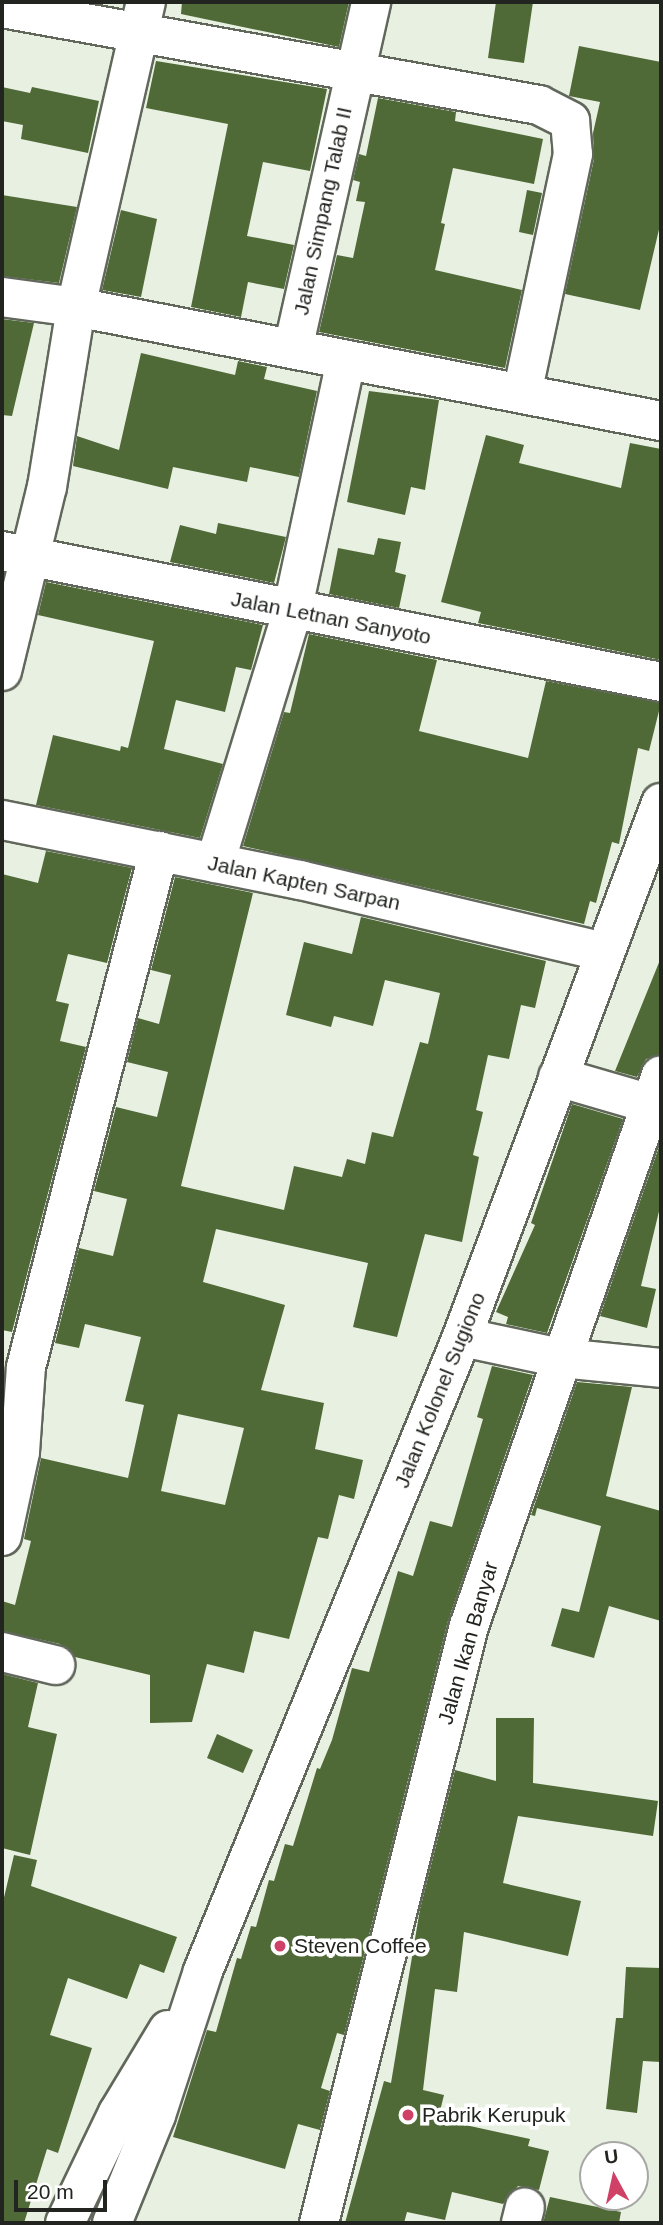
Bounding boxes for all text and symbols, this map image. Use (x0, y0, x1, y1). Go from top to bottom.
street label: Jalan Simpang Talab II (289, 104, 357, 318)
street label: Jalan Letnan Sanyoto (229, 586, 433, 650)
street label: Jalan Kapten Sarpan (205, 850, 403, 916)
street label: Jalan Kolonel Sugiono (389, 1288, 491, 1492)
street label: Jalan Ikan Banyar (433, 1559, 503, 1727)
place label: Steven Coffee (294, 1933, 427, 1959)
marker: Steven Coffee (272, 1938, 288, 1954)
place label: Pabrik Kerupuk (422, 2102, 566, 2128)
marker: Pabrik Kerupuk (400, 2107, 416, 2123)
north arrow (579, 2141, 649, 2211)
text: U (603, 2145, 620, 2168)
scale bar (18, 2166, 110, 2210)
text: 20 m (27, 2180, 74, 2203)

